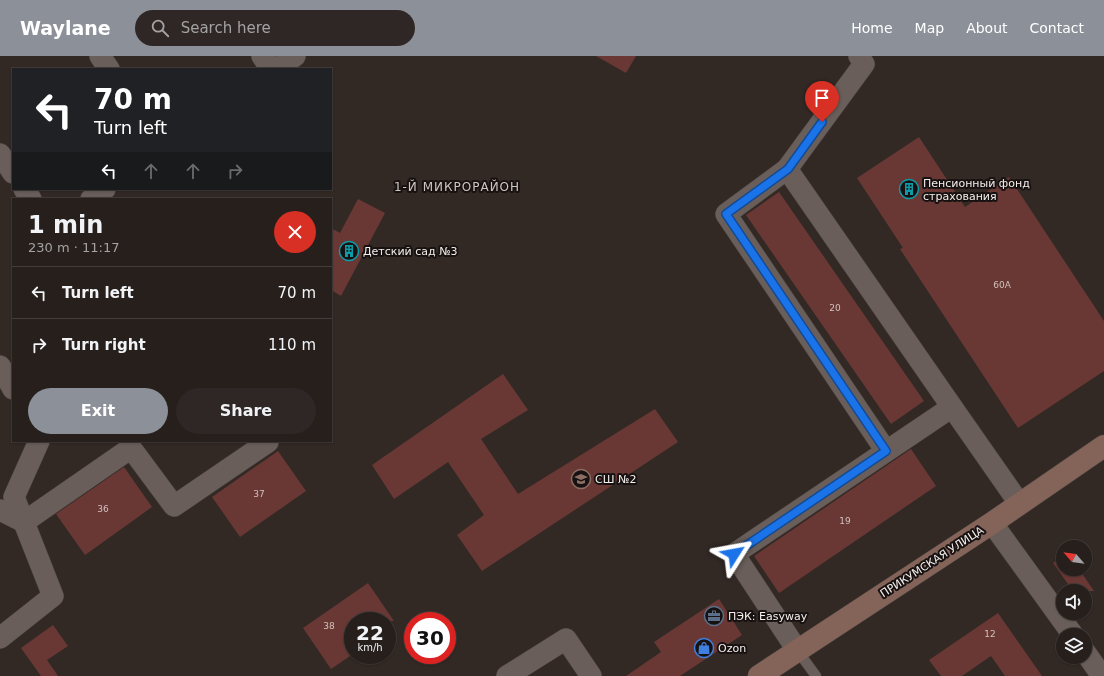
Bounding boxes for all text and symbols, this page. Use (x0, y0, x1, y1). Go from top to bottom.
search box (135, 10, 415, 46)
text: Waylane (20, 17, 111, 39)
icon: search (149, 17, 171, 39)
text: Search here (181, 19, 271, 37)
text: Home (851, 20, 893, 36)
text: Map (915, 20, 944, 36)
text: About (966, 20, 1008, 36)
text: Contact (1030, 20, 1084, 36)
pin (805, 81, 839, 122)
text: 70 m (94, 83, 172, 116)
icon: left (28, 84, 80, 136)
icon: arrive (811, 87, 833, 109)
text: Turn left (94, 117, 167, 138)
icon: left (98, 160, 120, 182)
icon: ahead (140, 160, 162, 182)
icon: ahead (182, 160, 204, 182)
icon: right (224, 160, 246, 182)
place label: Пенсионный фонд страхования (923, 177, 1030, 203)
building icon: Пенсионный фонд страхования (898, 178, 920, 200)
district label: 1-Й МИКРОРАЙОН (394, 179, 520, 194)
text: 1 min (28, 211, 103, 239)
button: close (274, 211, 316, 253)
text: 230 m · 11:17 (28, 240, 119, 255)
building icon: Детский сад №3 (338, 240, 360, 262)
place label: Детский сад №3 (363, 245, 458, 258)
house number: 60А (993, 280, 1012, 290)
icon: left (28, 282, 50, 304)
text: Turn left (62, 284, 134, 302)
text: 70 m (278, 284, 316, 302)
house number: 20 (829, 303, 841, 313)
icon: right (28, 334, 50, 356)
text: Turn right (62, 336, 146, 354)
text: 110 m (268, 336, 316, 354)
button: Exit (28, 388, 168, 434)
button: Share (176, 388, 316, 434)
school or university icon: СШ №2 (570, 468, 592, 490)
place label: СШ №2 (595, 473, 636, 486)
house number: 37 (253, 489, 265, 499)
house number: 36 (97, 504, 109, 514)
house number: 19 (839, 516, 851, 526)
street label: ПРИКУМСКАЯ УЛИЦА (878, 523, 986, 600)
position arrow (713, 533, 755, 575)
north arrow (1056, 540, 1092, 576)
map controls (1056, 540, 1092, 664)
button: sound (1056, 584, 1092, 620)
office icon: ПЭК: Easyway (703, 605, 725, 627)
place label: ПЭК: Easyway (728, 610, 808, 623)
speed limit sign: 30 (404, 612, 456, 664)
house number: 38 (323, 621, 335, 631)
text: 22 (356, 621, 384, 645)
button: layers (1056, 628, 1092, 664)
house number: 12 (984, 629, 996, 639)
shop icon: Ozon (693, 637, 715, 659)
text: km/h (357, 642, 383, 653)
place label: Ozon (718, 642, 746, 655)

